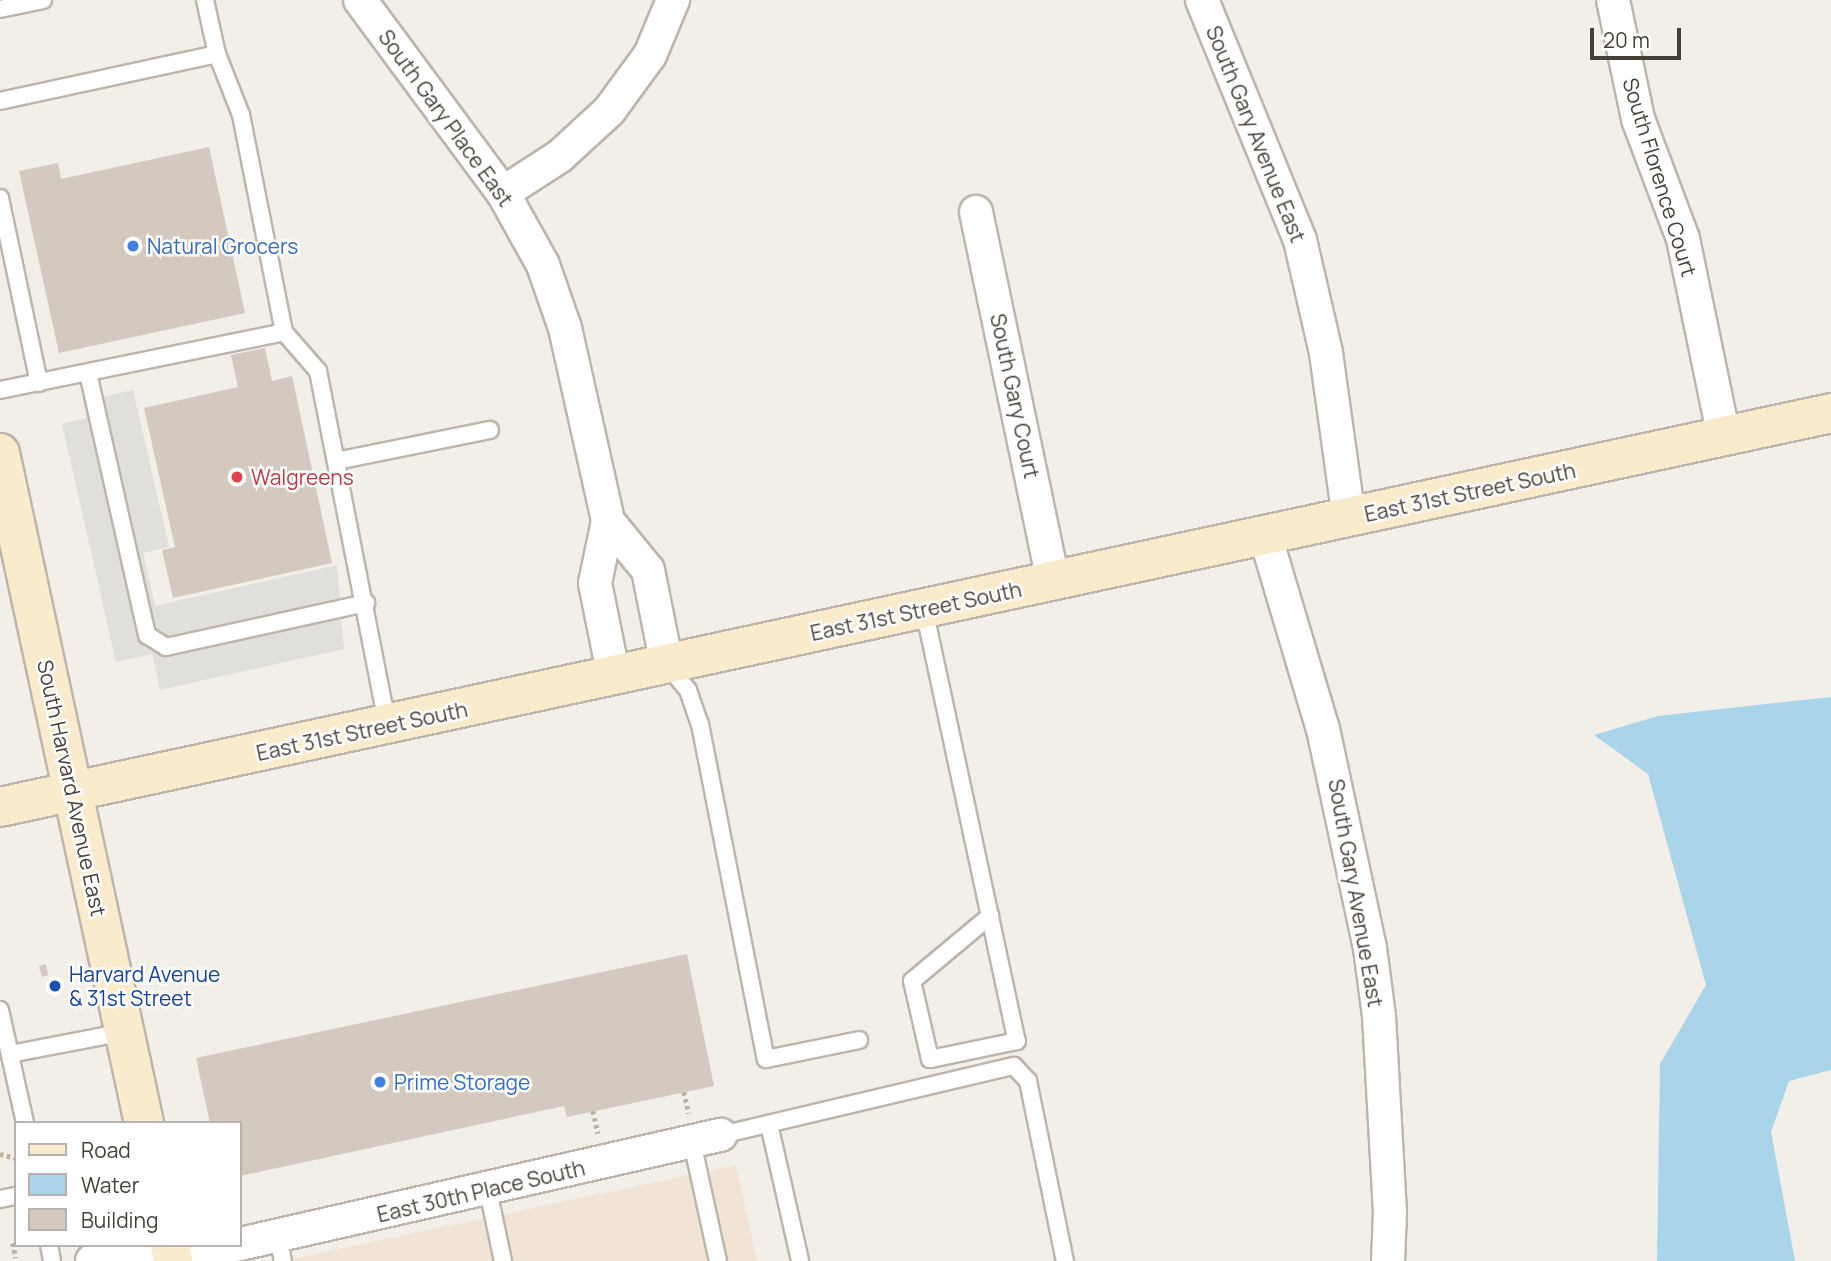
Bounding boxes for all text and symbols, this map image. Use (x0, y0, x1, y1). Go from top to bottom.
scale bar (1593, 14, 1684, 58)
street label: South Gary Avenue East (1201, 22, 1311, 246)
street label: South Gary Place East (373, 25, 519, 211)
text: 20 m (1603, 26, 1650, 54)
street label: South Florence Court (1618, 75, 1702, 279)
place label: Natural Grocers (147, 233, 298, 259)
marker: Natural Grocers (125, 238, 141, 254)
street label: South Gary Court (985, 311, 1045, 481)
street label: East 31st Street South (1362, 457, 1578, 527)
place label: Walgreens (251, 464, 354, 490)
marker: Walgreens (229, 469, 245, 485)
street label: East 31st Street South (808, 576, 1024, 646)
street label: South Harvard Avenue East (33, 658, 111, 918)
street label: East 31st Street South (254, 696, 470, 766)
street label: South Gary Avenue East (1324, 777, 1388, 1009)
place label: Harvard Avenue & 31st Street (69, 961, 220, 1011)
marker: Harvard Avenue & 31st Street (47, 978, 63, 994)
place label: Prime Storage (394, 1069, 530, 1095)
marker: Prime Storage (372, 1074, 388, 1090)
legend (14, 1121, 242, 1247)
text: Road (81, 1136, 131, 1164)
street label: East 30th Place South (375, 1155, 587, 1227)
text: Water (81, 1171, 139, 1199)
text: Building (81, 1206, 158, 1234)

